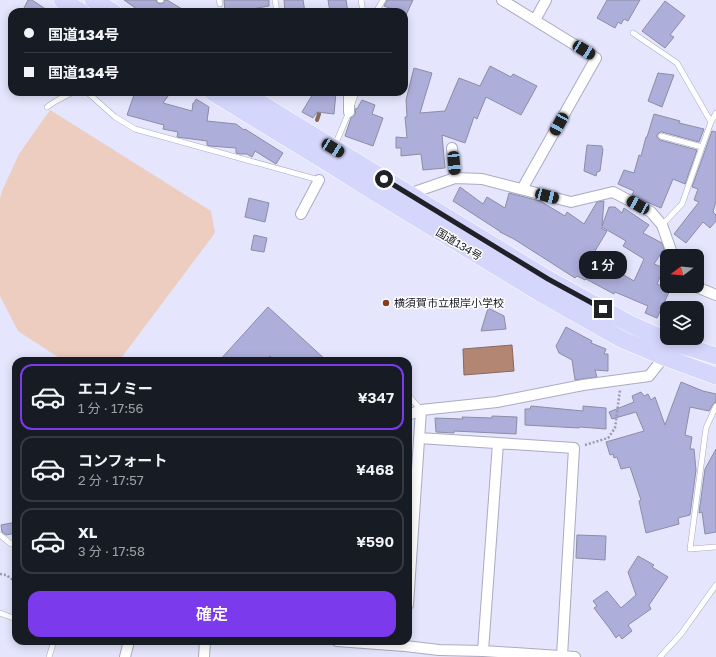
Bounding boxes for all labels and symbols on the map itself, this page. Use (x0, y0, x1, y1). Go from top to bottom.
car (571, 39, 597, 61)
car (548, 111, 570, 137)
car (320, 137, 346, 159)
car (447, 151, 461, 175)
route start (375, 170, 393, 188)
car (534, 187, 560, 205)
car (625, 194, 651, 216)
street label: 国道134号 (434, 225, 485, 262)
north arrow (660, 249, 704, 293)
callout: 1 分 (579, 251, 627, 279)
place label: 横須賀市立根岸小学校 (394, 296, 504, 309)
marker: 横須賀市立根岸小学校 (381, 298, 391, 308)
route end (594, 300, 612, 318)

